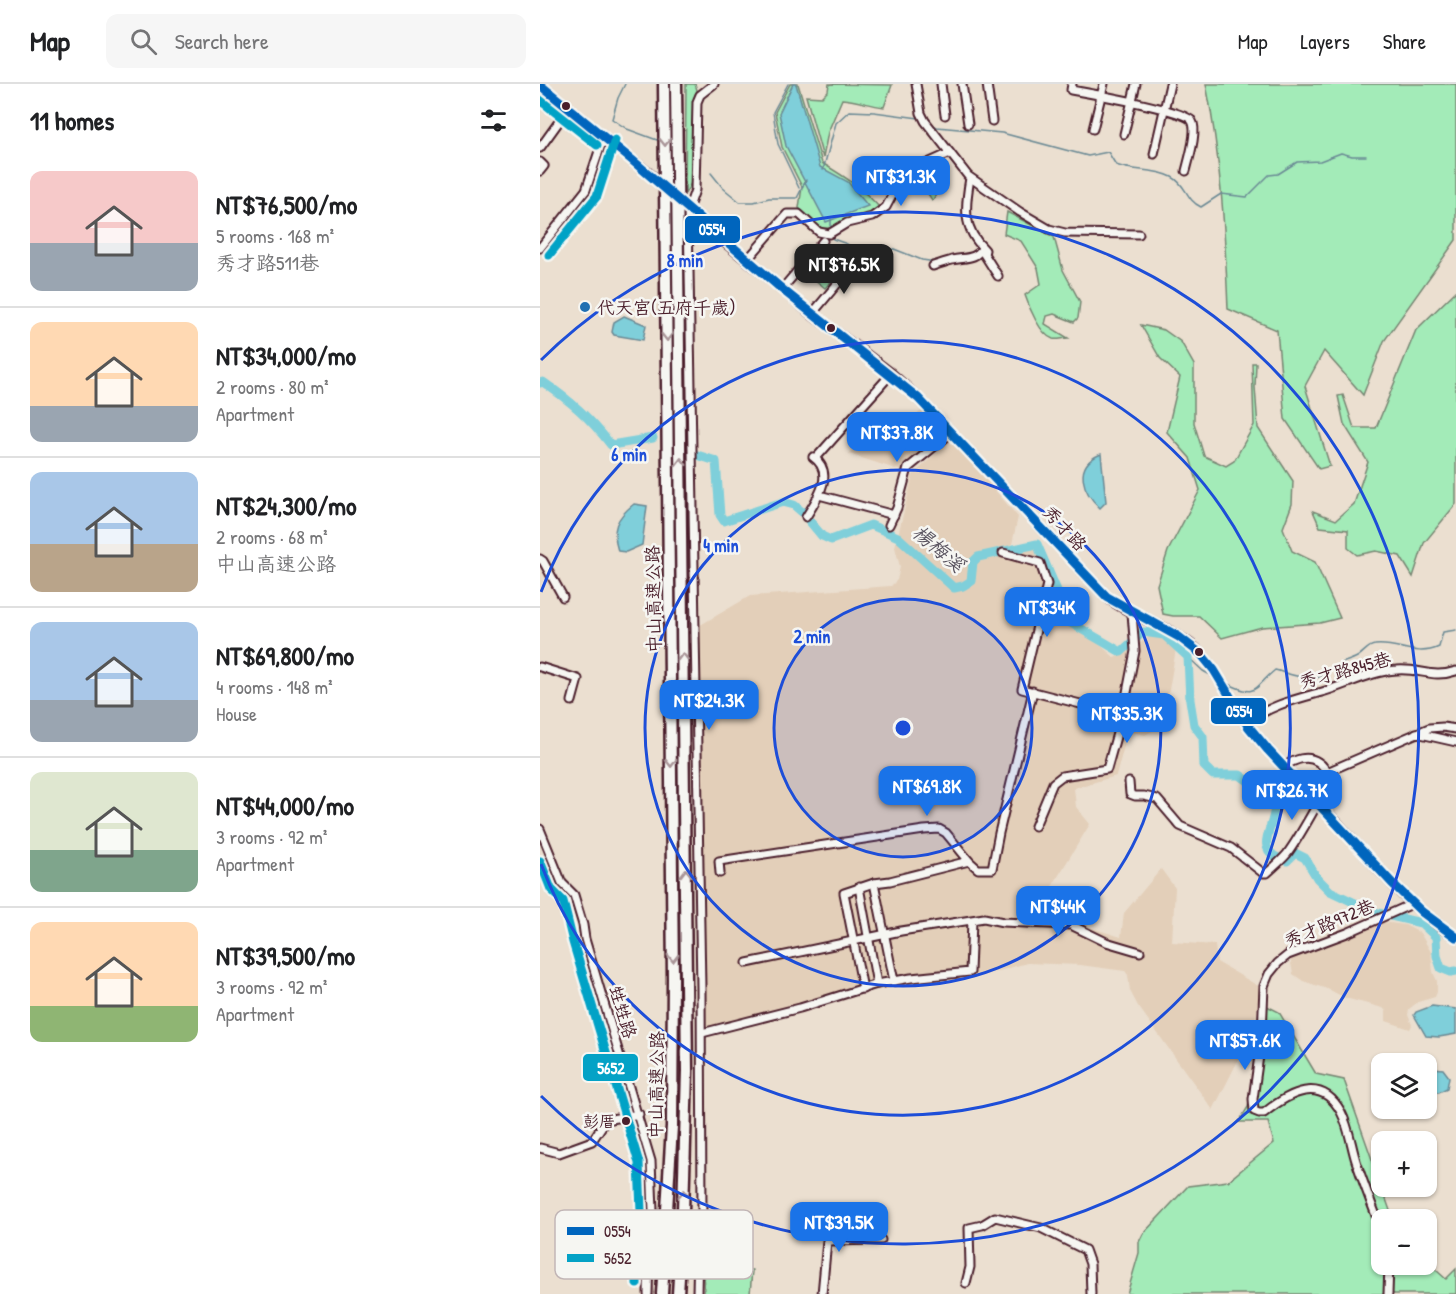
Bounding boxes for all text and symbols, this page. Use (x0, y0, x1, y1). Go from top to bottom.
search box (106, 14, 526, 68)
text: Map (30, 22, 70, 60)
icon: search (127, 25, 160, 58)
text: Search here (175, 26, 269, 56)
text: Map (1238, 27, 1267, 56)
text: Layers (1300, 27, 1350, 56)
text: Share (1383, 27, 1426, 56)
unlabelled marker (560, 100, 572, 112)
text: 11 homes (30, 103, 114, 138)
icon: filters (477, 104, 510, 137)
one-way arrow (659, 138, 671, 147)
pin: NT$31.3K (839, 156, 963, 207)
text: NT$31.3K (866, 162, 936, 189)
text: NT$76,500/mo (216, 187, 357, 222)
icon: home (78, 195, 150, 267)
line badge: 0554 (684, 215, 741, 244)
text: 0554 (699, 218, 725, 240)
text: 5 rooms · 168 m² (216, 222, 334, 249)
pin: NT$76.5K (782, 244, 906, 295)
text: 8 min (667, 248, 703, 273)
text: 秀才路511巷 (216, 249, 319, 276)
text: NT$76.5K (808, 250, 880, 277)
place label: 代天宮(五府千歲) (597, 295, 736, 320)
marker: 代天宮(五府千歲) (578, 300, 592, 314)
unlabelled marker (825, 322, 837, 334)
one-way arrow (661, 333, 673, 342)
text: NT$34,000/mo (216, 338, 356, 373)
icon: home (78, 346, 150, 418)
text: 2 rooms · 80 m² (216, 373, 329, 400)
text: Apartment (216, 400, 294, 427)
pin: NT$37.8K (835, 412, 959, 463)
text: NT$37.8K (861, 418, 933, 445)
text: 6 min (611, 442, 647, 467)
one-way arrow (675, 457, 687, 466)
text: NT$24,300/mo (216, 488, 356, 523)
icon: home (78, 496, 150, 568)
street label: 秀才路 (1037, 500, 1093, 556)
water label: 楊梅溪 (907, 518, 971, 578)
text: 2 rooms · 68 m² (216, 523, 328, 550)
text: 4 min (703, 533, 739, 558)
street label: 中山高速公路 (640, 545, 666, 653)
text: 中山高速公路 (216, 550, 336, 577)
pin: NT$34K (998, 587, 1096, 638)
text: NT$34K (1018, 593, 1076, 620)
text: 2 min (794, 624, 830, 649)
text: NT$69,800/mo (216, 638, 354, 673)
icon: home (78, 646, 150, 718)
unlabelled marker (1193, 646, 1205, 658)
street label: 秀才路845巷 (1296, 646, 1394, 694)
one-way arrow (677, 652, 689, 661)
text: 4 rooms · 148 m² (216, 673, 333, 700)
pin: NT$24.3K (647, 680, 771, 731)
text: NT$24.3K (674, 686, 744, 713)
pin: NT$35.3K (1065, 693, 1189, 744)
line badge: 0554 (1210, 697, 1267, 725)
text: NT$35.3K (1091, 699, 1163, 726)
text: House (216, 700, 257, 727)
text: 0554 (1226, 700, 1252, 722)
centre of rings (893, 718, 913, 738)
one-way arrow (665, 759, 678, 768)
pin: NT$69.8K (865, 766, 989, 817)
pin: NT$26.7K (1230, 770, 1354, 821)
text: NT$69.8K (893, 772, 961, 799)
text: NT$26.7K (1256, 776, 1328, 803)
text: NT$44,000/mo (216, 788, 354, 823)
icon: home (78, 796, 150, 868)
text: 3 rooms · 92 m² (216, 823, 327, 850)
text: Apartment (216, 850, 294, 877)
one-way arrow (679, 868, 692, 877)
pin: NT$44K (1009, 886, 1107, 937)
text: NT$44K (1030, 892, 1086, 919)
street label: 秀才路972巷 (1280, 893, 1378, 953)
text: NT$39,500/mo (216, 938, 355, 973)
icon: home (78, 946, 150, 1018)
one-way arrow (667, 954, 679, 963)
text: 3 rooms · 92 m² (216, 973, 327, 1000)
street label: 甡甡路 (603, 983, 643, 1041)
text: Apartment (216, 1000, 294, 1027)
pin: NT$57.6K (1183, 1020, 1307, 1071)
text: NT$57.6K (1209, 1026, 1281, 1053)
street label: 中山高速公路 (643, 1031, 669, 1139)
line badge: 5652 (582, 1053, 639, 1082)
map controls (1371, 1053, 1437, 1275)
button: layers (1371, 1053, 1437, 1119)
text: 5652 (597, 1057, 625, 1079)
place label: 彭厝 (583, 1110, 615, 1132)
marker: 彭厝 (620, 1115, 632, 1127)
button: + (1371, 1131, 1437, 1197)
one-way arrow (677, 1189, 690, 1198)
pin: NT$39.5K (777, 1202, 901, 1253)
text: NT$39.5K (804, 1208, 874, 1235)
button: − (1371, 1209, 1437, 1275)
legend (555, 1210, 753, 1279)
text: 0554 (604, 1220, 631, 1242)
text: 5652 (604, 1247, 632, 1269)

